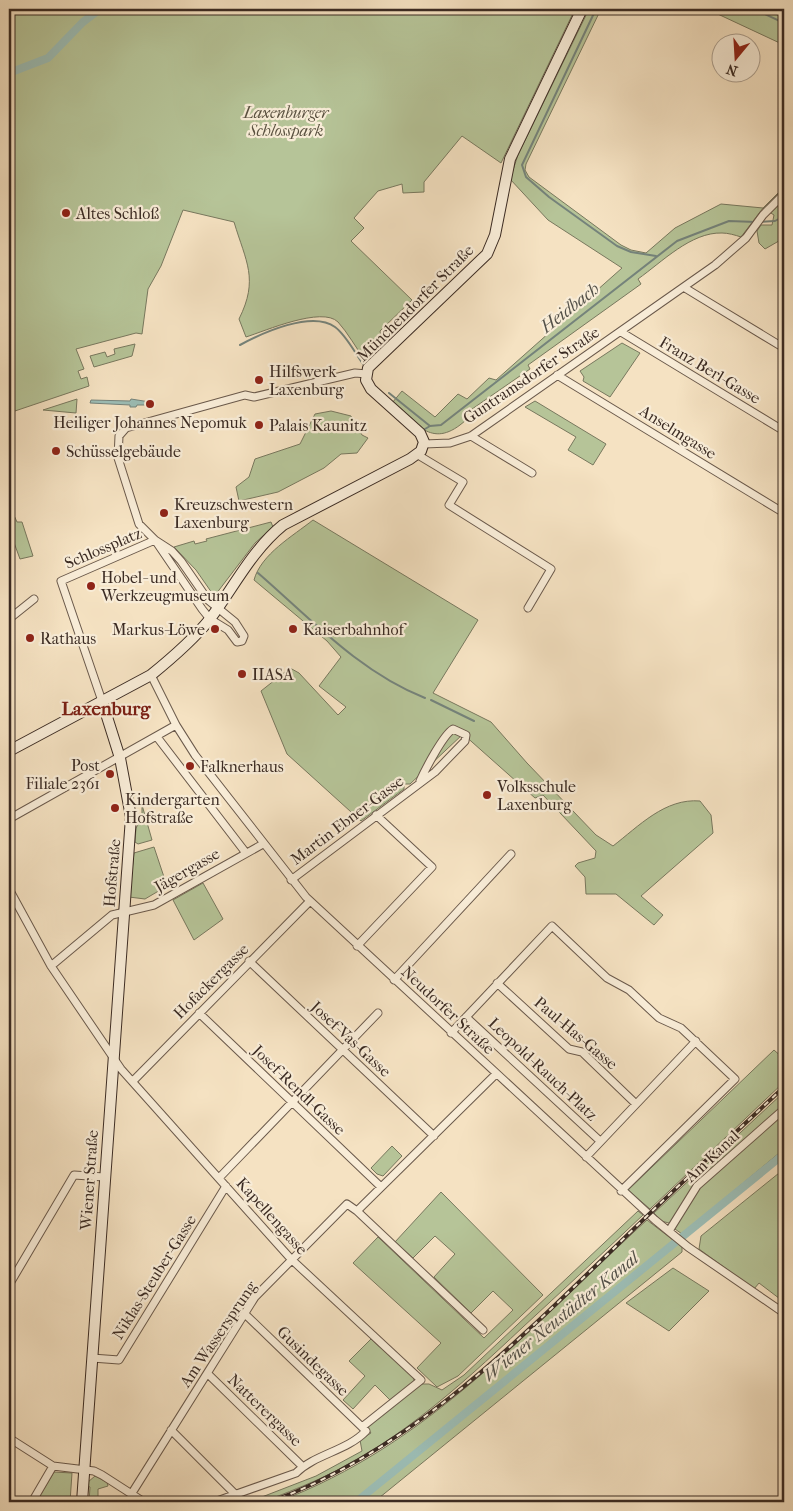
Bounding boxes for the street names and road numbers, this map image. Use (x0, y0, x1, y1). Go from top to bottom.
street label: Münchendorfer Straße (353, 241, 477, 365)
street label: Guntramsdorfer Straße (459, 322, 603, 428)
street label: Franz Berl-Gasse (656, 332, 764, 408)
street label: Anselmgasse (635, 400, 720, 463)
street label: Schlossplatz (62, 523, 144, 573)
street label: Martin Ebner-Gasse (287, 771, 407, 869)
street label: Hofstraße (100, 838, 124, 908)
street label: Jägergasse (149, 844, 223, 897)
street label: Hofackergasse (169, 939, 253, 1023)
street label: Neudorfer Straße (398, 962, 499, 1058)
street label: Paul-Has-Gasse (530, 993, 622, 1073)
street label: Josef-Vas-Gasse (306, 996, 395, 1081)
street label: Leopold-Rauch-Platz (485, 1014, 601, 1124)
street label: Josef-Rendl-Gasse (247, 1040, 349, 1139)
street label: Am Kanal (680, 1126, 744, 1187)
street label: Wiener Straße (76, 1129, 102, 1232)
street label: Kapellengasse (232, 1173, 312, 1259)
street label: Niklas-Steuber-Gasse (108, 1211, 200, 1343)
street label: Am Wassersprung (175, 1277, 261, 1391)
street label: Gusindegasse (273, 1322, 353, 1400)
street label: Natterergasse (224, 1370, 306, 1450)

